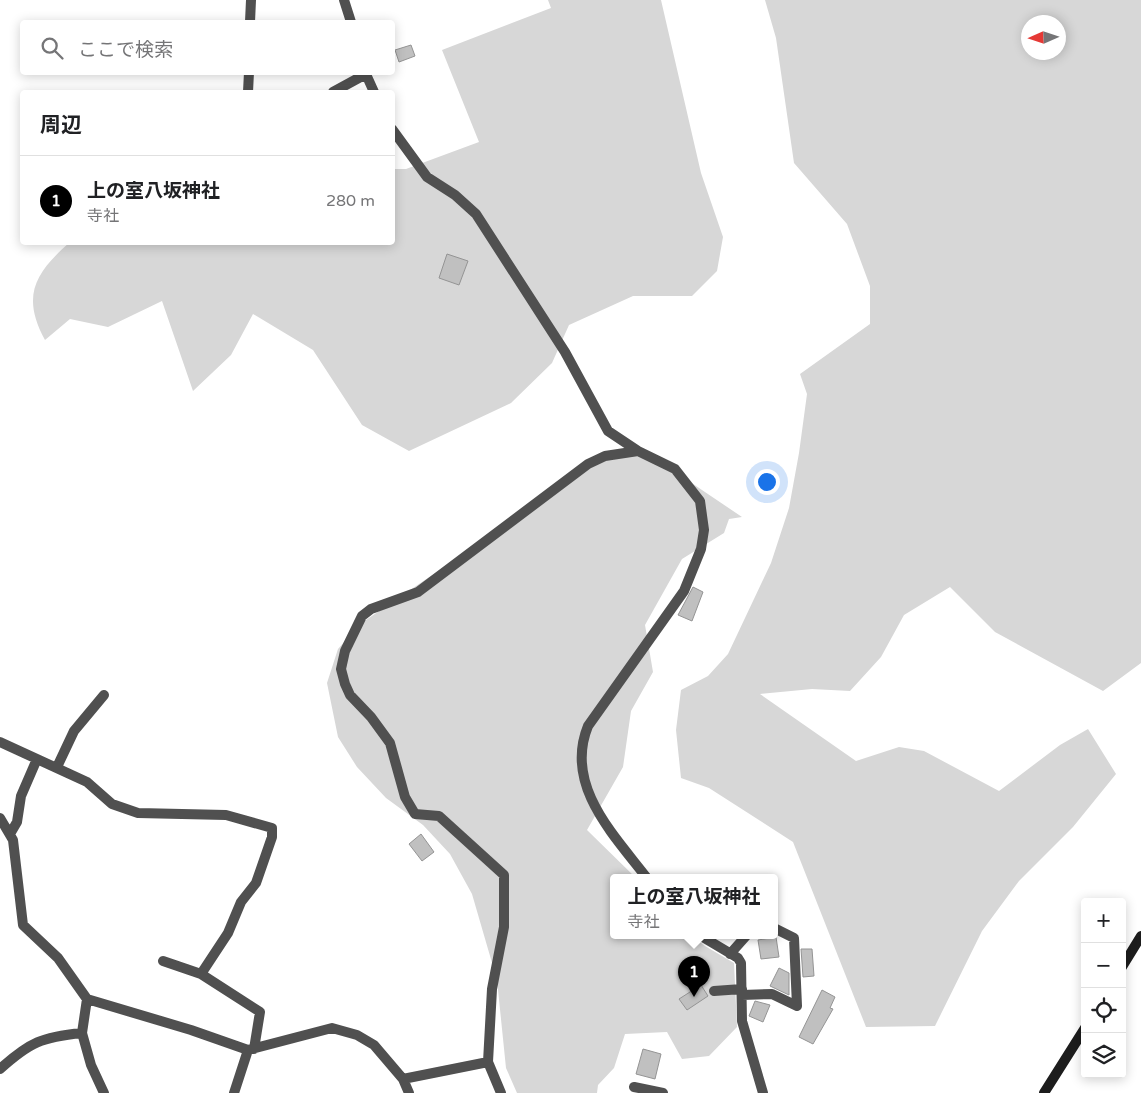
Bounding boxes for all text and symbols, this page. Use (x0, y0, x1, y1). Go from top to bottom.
north arrow (1021, 15, 1066, 60)
search box (20, 20, 395, 75)
icon: search (38, 34, 66, 62)
text: ここで検索 (78, 39, 173, 61)
text: 周辺 (40, 113, 82, 138)
text: 上の室八坂神社 (87, 180, 220, 202)
text: 1 (51, 191, 61, 211)
text: 280 m (326, 191, 375, 211)
text: 寺社 (87, 206, 119, 226)
your location (754, 469, 780, 495)
popup (610, 874, 778, 939)
text: 上の室八坂神社 (627, 886, 761, 908)
map controls (1081, 898, 1126, 1078)
button: + (1081, 898, 1126, 943)
text: 寺社 (627, 912, 660, 932)
button: − (1081, 943, 1126, 988)
pin: 1 (678, 956, 710, 997)
button: locate (1081, 988, 1126, 1033)
button: layers (1081, 1033, 1126, 1078)

